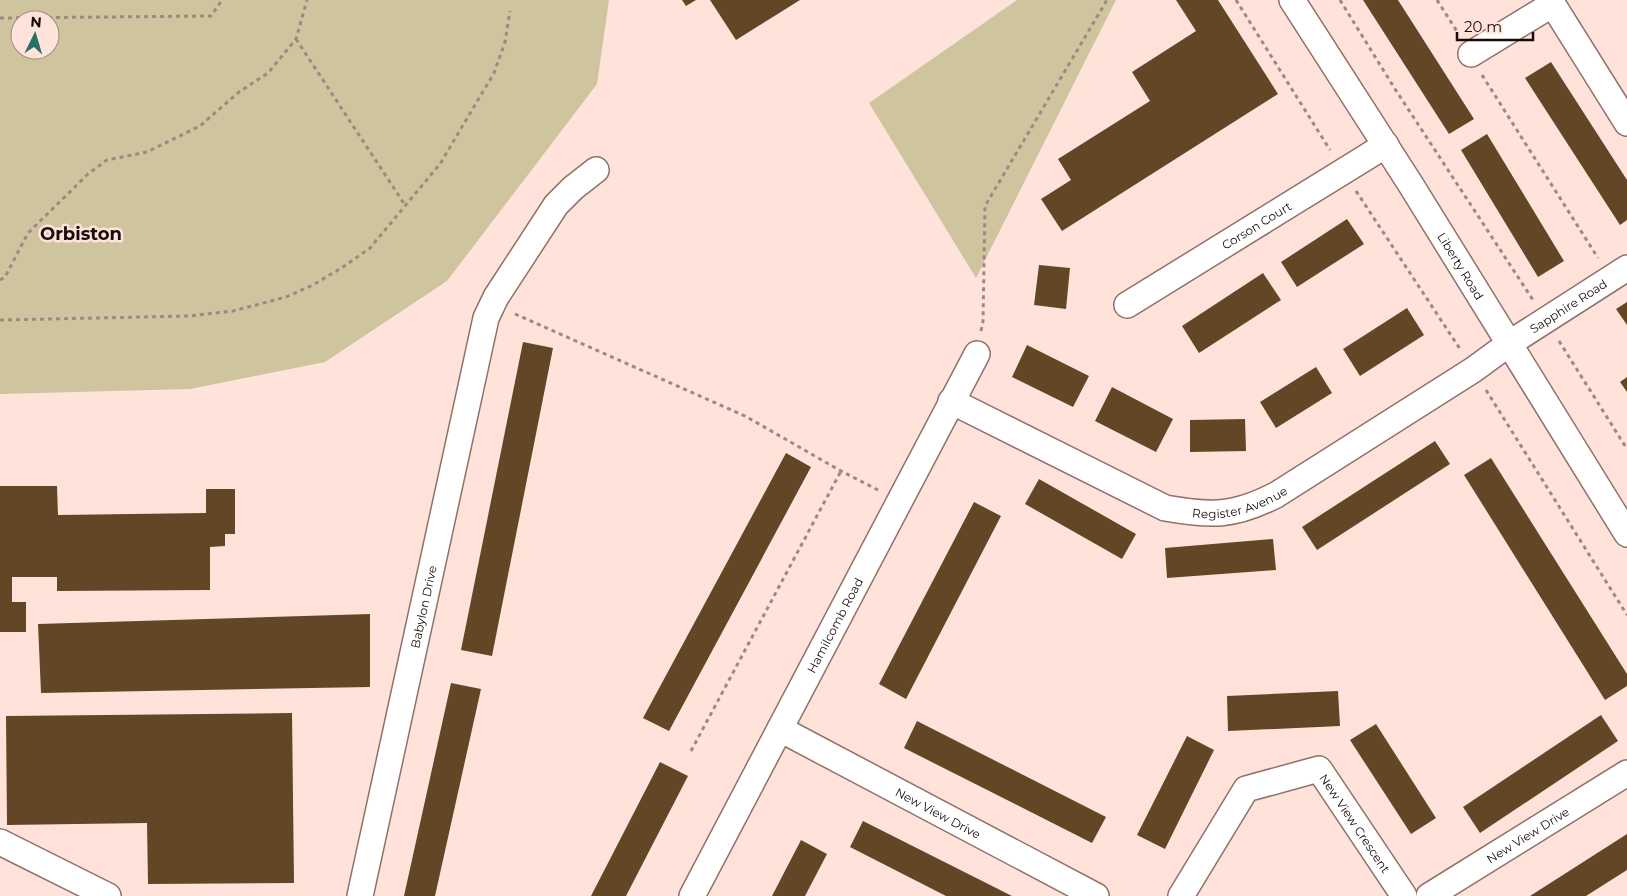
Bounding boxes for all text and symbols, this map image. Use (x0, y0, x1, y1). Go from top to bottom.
north arrow (10, 10, 60, 60)
scale bar (1457, 10, 1533, 42)
text: N (30, 13, 43, 32)
text: 20 m (1464, 17, 1502, 36)
street label: Corson Court (1219, 198, 1294, 252)
district label: Orbiston (40, 223, 122, 245)
street label: Liberty Road (1435, 229, 1487, 302)
street label: Sapphire Road (1527, 275, 1610, 336)
street label: Register Avenue (1192, 483, 1290, 521)
street label: Babylon Drive (407, 564, 439, 650)
street label: Hamilcomb Road (803, 575, 866, 675)
street label: New View Crescent (1317, 771, 1394, 876)
street label: New View Drive (893, 784, 983, 841)
street label: New View Drive (1484, 804, 1572, 866)

